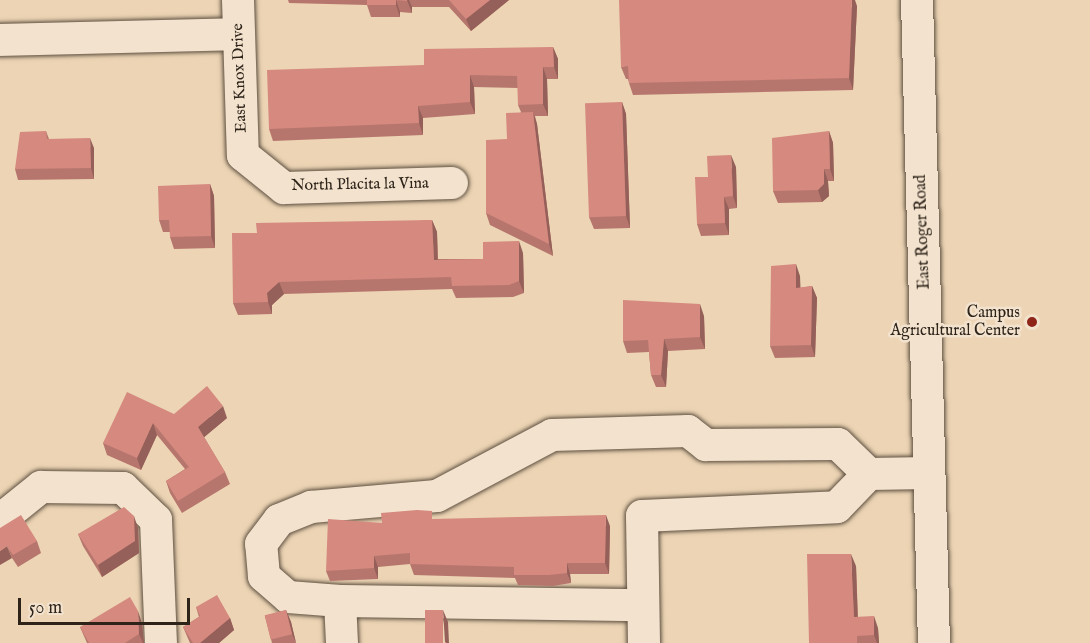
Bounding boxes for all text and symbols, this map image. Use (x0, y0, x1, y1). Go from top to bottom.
street label: East Knox Drive (228, 23, 252, 133)
street label: North Placita la Vina (291, 174, 429, 196)
street label: East Roger Road (911, 174, 935, 290)
place label: Campus Agricultural Center (890, 303, 1020, 341)
marker: Campus Agricultural Center (1025, 315, 1039, 329)
scale bar (21, 586, 194, 624)
text: 50 m (29, 597, 62, 620)

